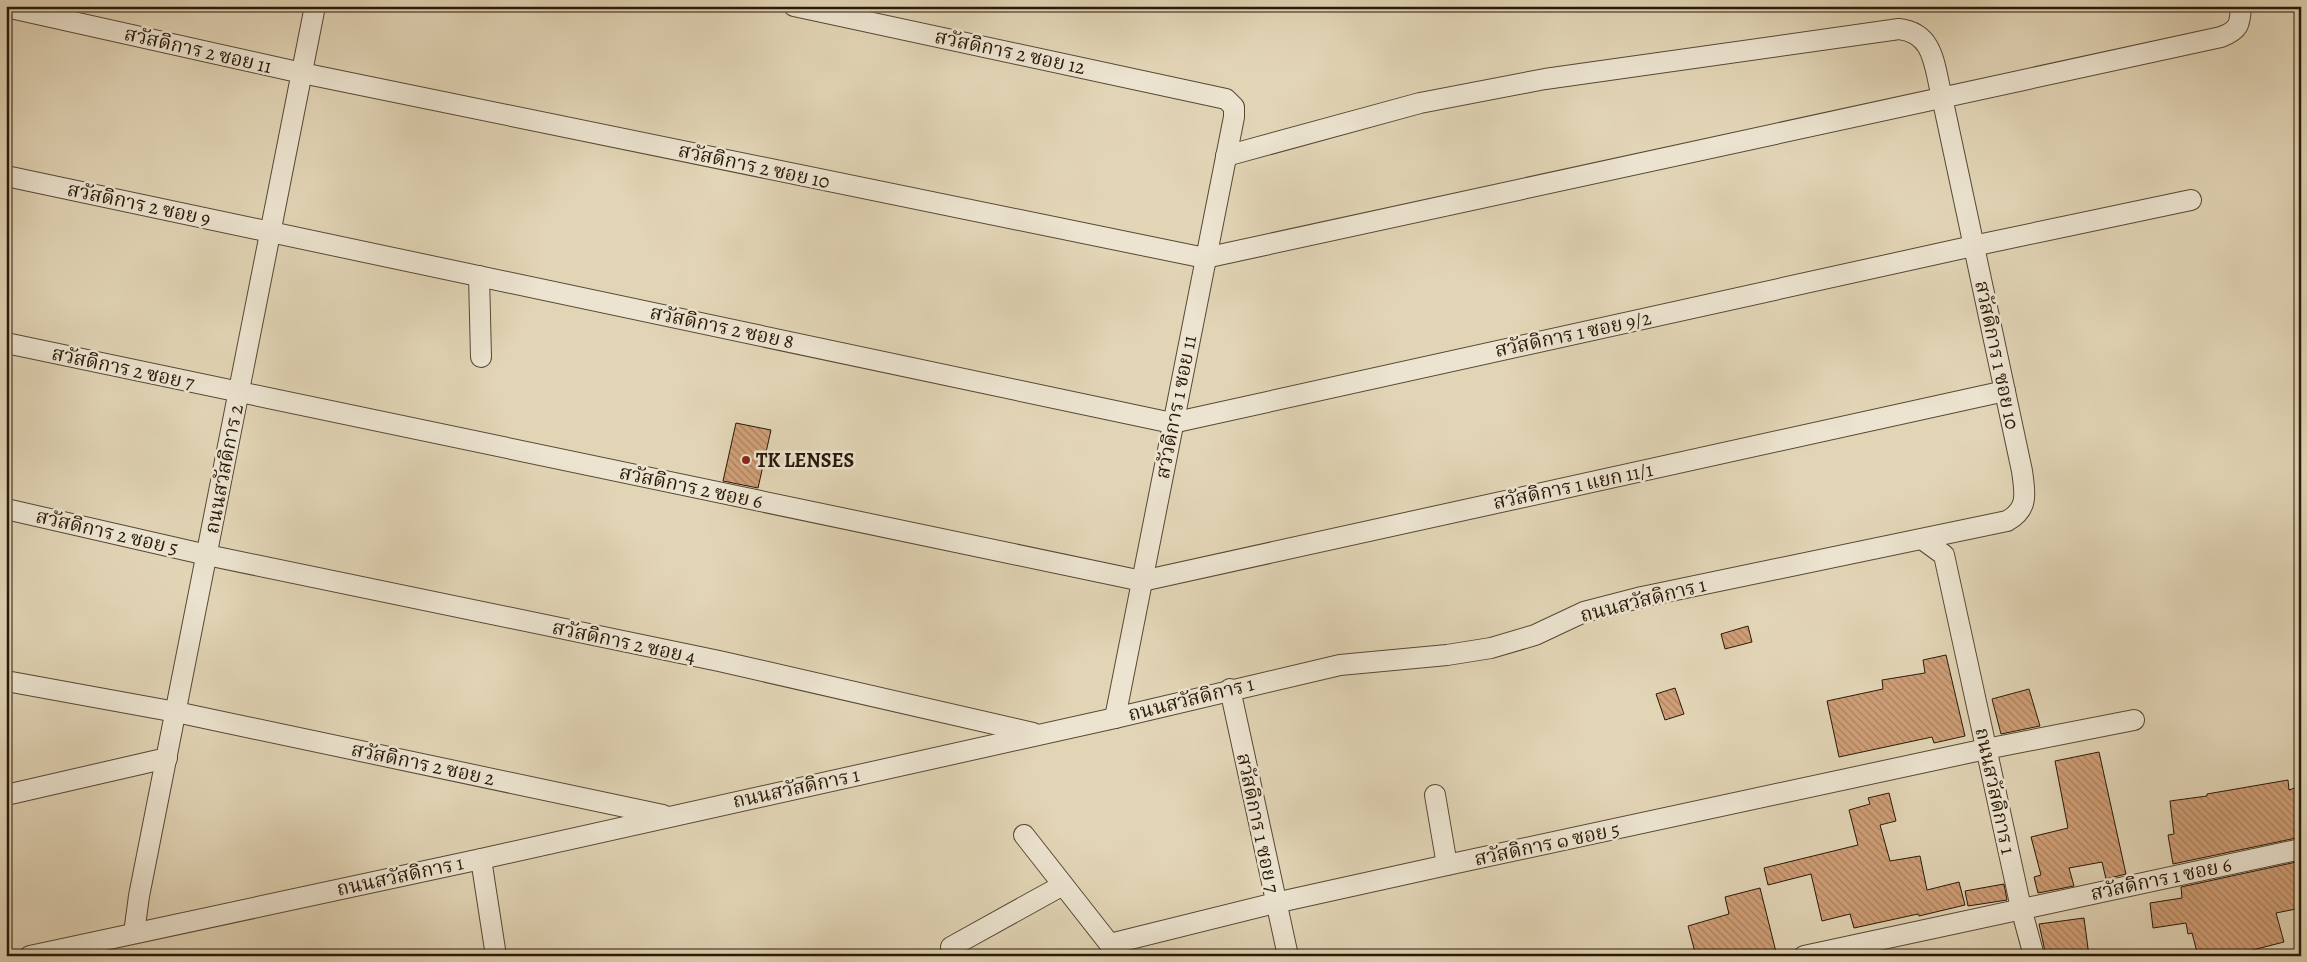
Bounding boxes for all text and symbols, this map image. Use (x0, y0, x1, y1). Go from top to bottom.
street label: สวัสดิการ 2 ซอย 11 (122, 20, 274, 80)
street label: สวัสดิการ 2 ซอย 12 (932, 23, 1088, 81)
street label: สวัสดิการ 2 ซอย 10 (676, 137, 832, 195)
street label: สวัสดิการ 2 ซอย 9 (65, 176, 213, 232)
street label: สวัสดิการ 1 ซอย 10 (1968, 278, 2026, 432)
street label: สวัสดิการ 2 ซอย 8 (648, 299, 796, 355)
street label: สวัสดิการ 1 ซอย 9/2 (1492, 304, 1654, 364)
street label: สวัวดิการ 1 ซอย 11 (1149, 333, 1203, 481)
street label: สวัสดิการ 2 ซอย 7 (49, 340, 197, 396)
street label: ถนนสวัสดิการ 2 (198, 401, 250, 536)
place label: TK LENSES (756, 447, 854, 474)
marker: TK LENSES (740, 454, 752, 466)
street label: สวัสดิการ 1 แยก 11/1 (1491, 456, 1655, 516)
street label: สวัสดิการ 2 ซอย 6 (617, 459, 765, 515)
street label: สวัสดิการ 2 ซอย 5 (33, 503, 181, 561)
street label: ถนนสวัสดิการ 1 (1577, 571, 1709, 629)
street label: สวัสดิการ 2 ซอย 4 (550, 614, 698, 670)
street label: ถนนสวัสดิการ 1 (1125, 670, 1257, 728)
street label: ถนนสวัสดิการ 1 (1968, 725, 2022, 857)
street label: สวัสดิการ 2 ซอย 2 (349, 736, 498, 793)
street label: สวัสดิการ 1 ซอย 7 (1230, 751, 1286, 896)
street label: ถนนสวัสดิการ 1 (730, 761, 862, 815)
street label: สวัสดิการ ๑ ซอย 5 (1472, 815, 1622, 873)
street label: ถนนสวัสดิการ 1 (334, 849, 466, 903)
street label: สวัสดิการ 1 ซอย 6 (2088, 851, 2234, 907)

